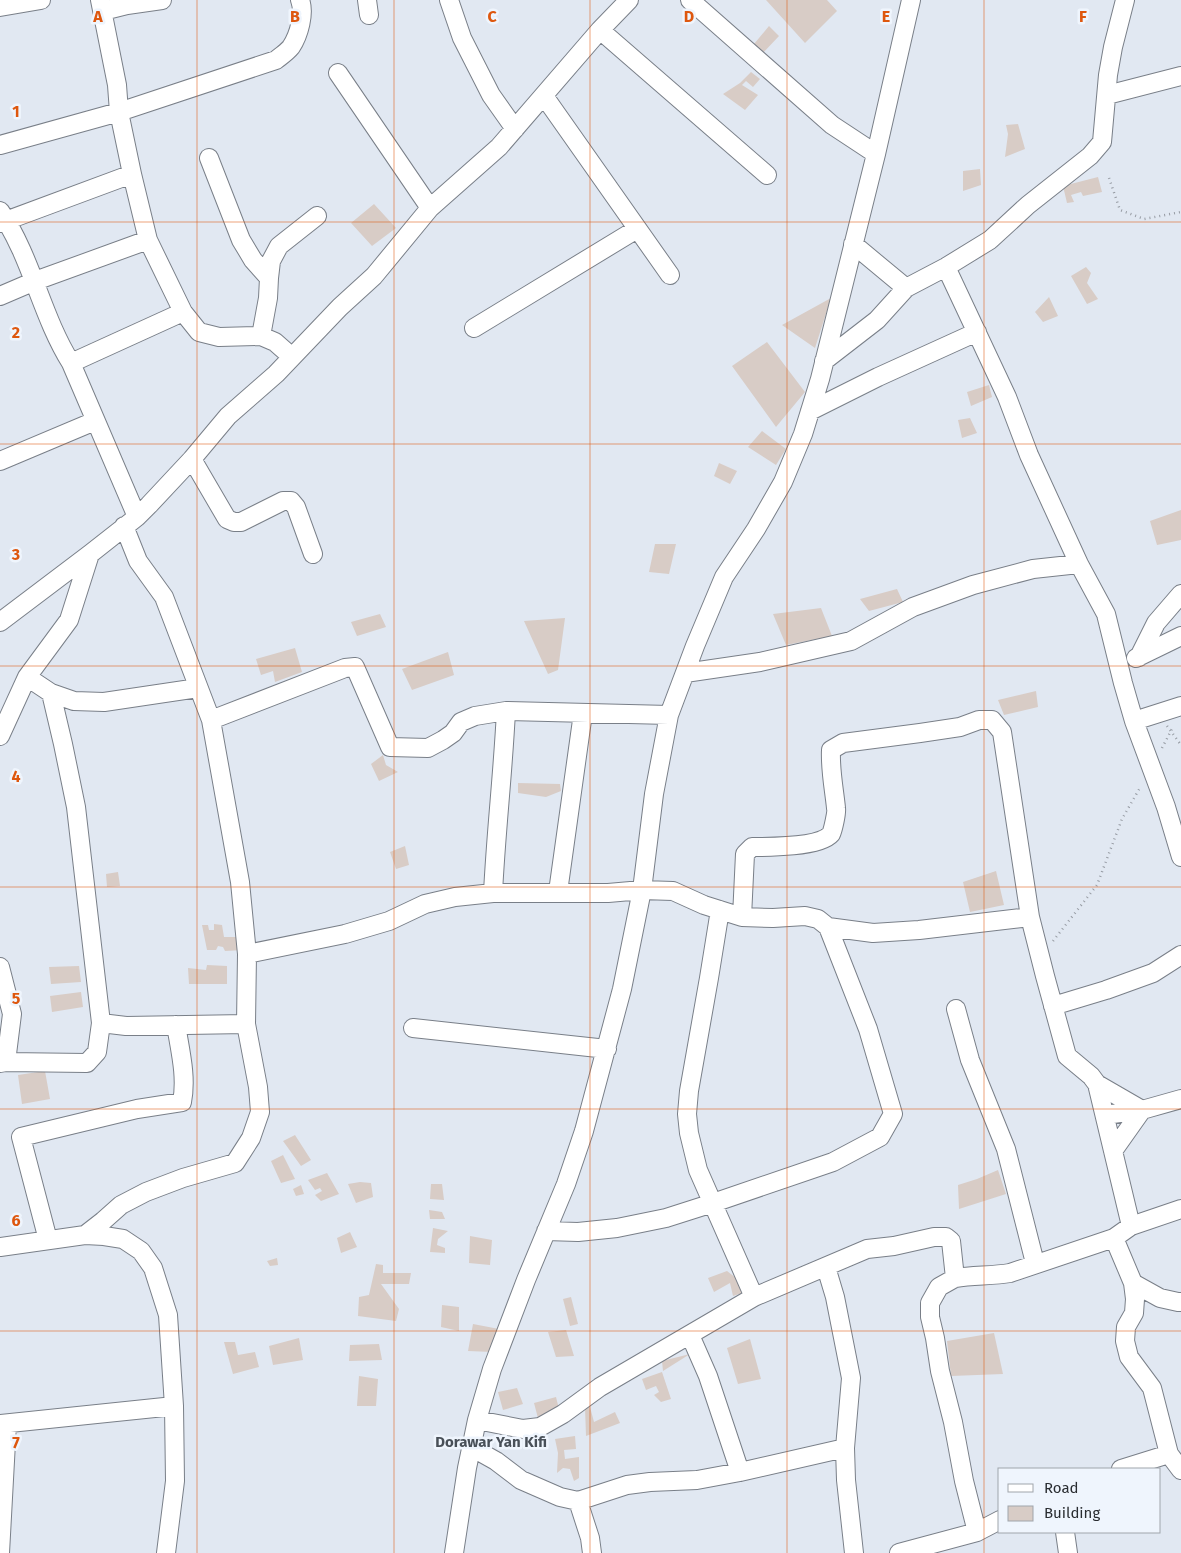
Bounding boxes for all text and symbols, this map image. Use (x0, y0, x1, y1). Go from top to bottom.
text: A (92, 7, 103, 26)
text: B (290, 7, 300, 26)
text: C (487, 7, 497, 26)
text: D (684, 7, 694, 26)
text: E (882, 7, 890, 26)
text: F (1079, 7, 1087, 26)
text: 1 (12, 102, 20, 121)
text: 2 (12, 323, 20, 342)
text: 3 (11, 545, 20, 564)
text: 4 (11, 767, 21, 786)
text: 5 (12, 989, 21, 1008)
text: 6 (11, 1211, 21, 1230)
text: 7 (12, 1433, 20, 1452)
district label: Dorawar Yan Kifi (435, 1433, 547, 1451)
legend (998, 1468, 1161, 1533)
text: Road (1044, 1479, 1079, 1497)
text: Building (1044, 1504, 1100, 1522)

